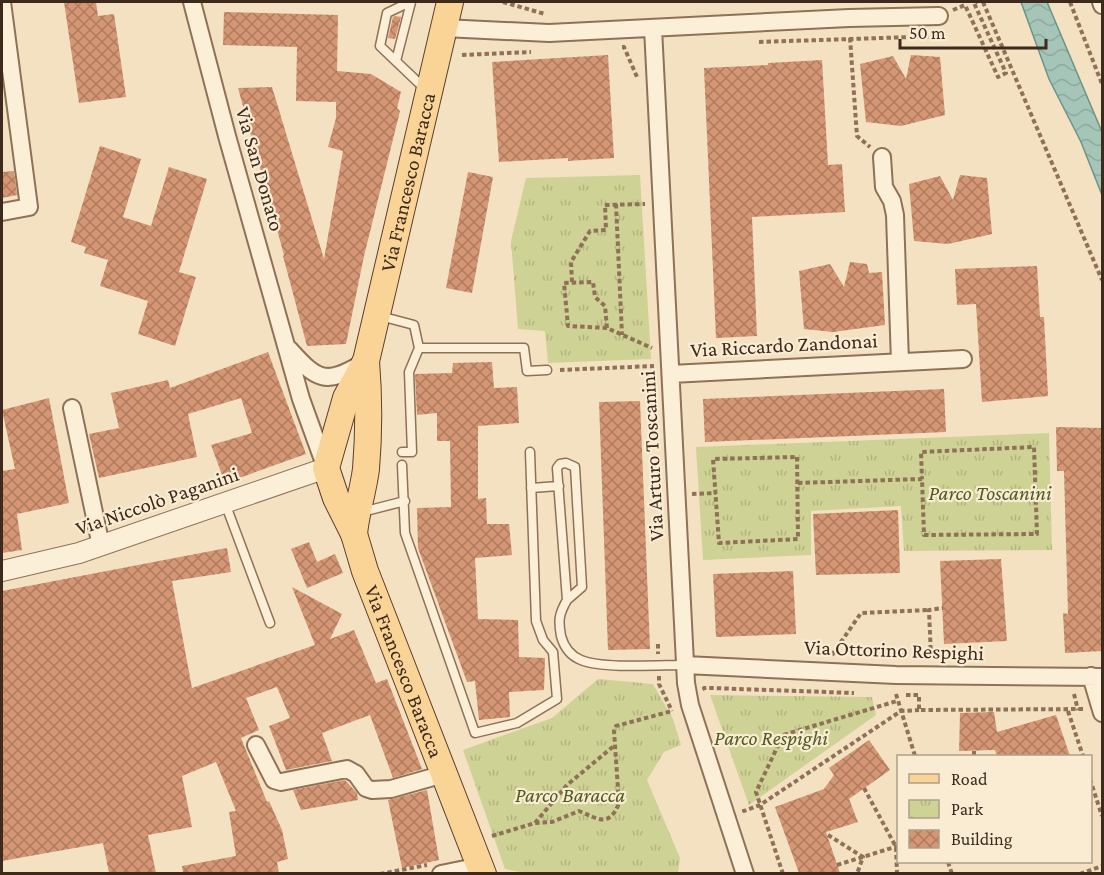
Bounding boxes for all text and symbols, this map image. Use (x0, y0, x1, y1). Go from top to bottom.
scale bar (900, 12, 1046, 50)
text: 50 m (909, 23, 946, 43)
street label: Via Francesco Baracca (375, 90, 440, 274)
street label: Via San Donato (231, 104, 289, 234)
street label: Via Riccardo Zandonai (690, 328, 879, 362)
street label: Via Arturo Toscanini (636, 370, 668, 542)
street label: Via Niccolò Paganini (72, 462, 242, 540)
park label: Parco Toscanini (928, 481, 1052, 505)
street label: Via Francesco Baracca (360, 582, 449, 761)
street label: Via Ottorino Respighi (804, 635, 985, 665)
park label: Parco Respighi (714, 726, 828, 750)
legend (897, 755, 1092, 863)
text: Road (951, 769, 988, 789)
park label: Parco Baracca (515, 783, 625, 807)
text: Park (951, 799, 983, 819)
text: Building (951, 829, 1013, 849)

